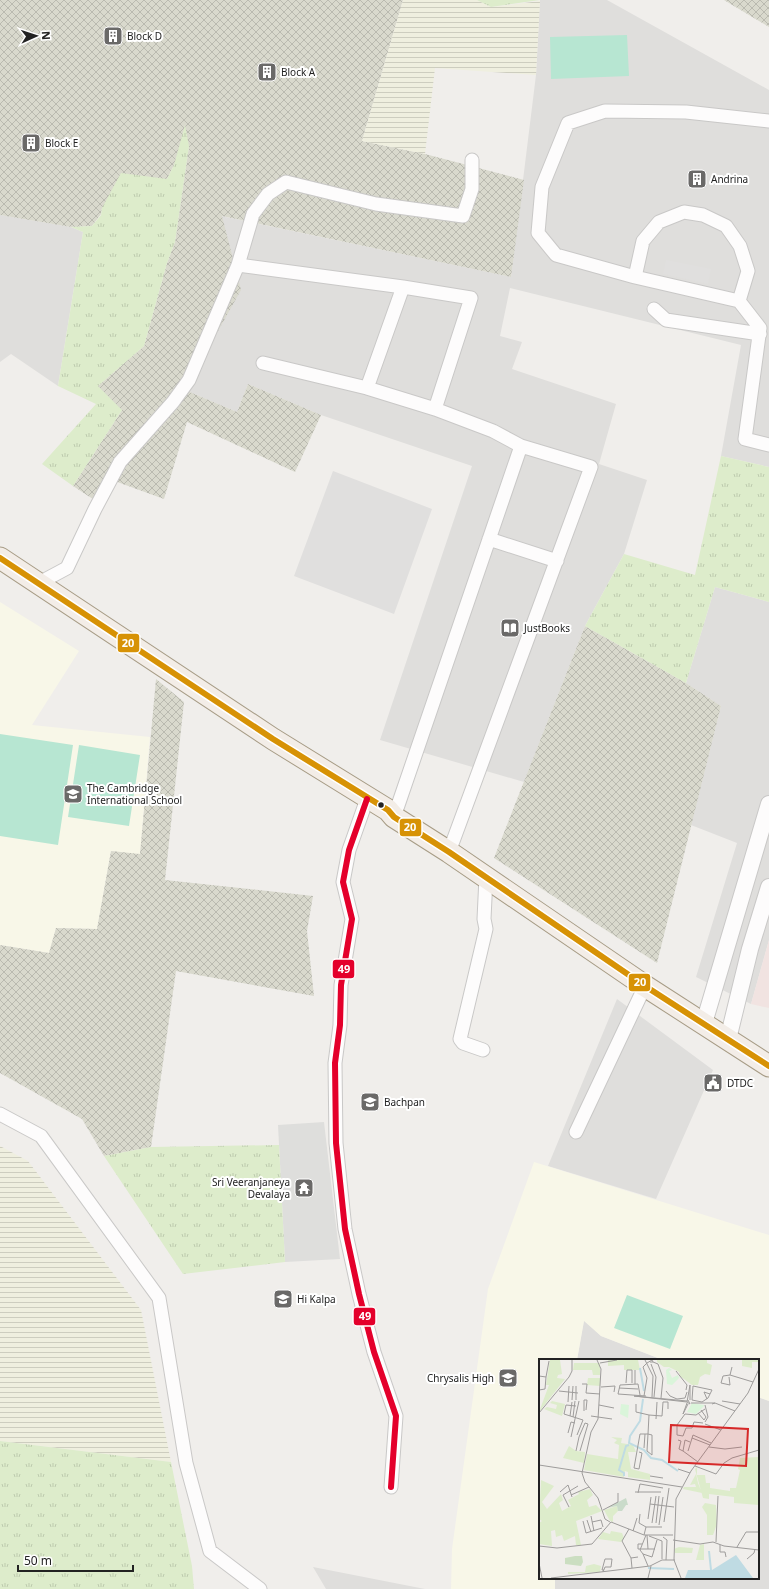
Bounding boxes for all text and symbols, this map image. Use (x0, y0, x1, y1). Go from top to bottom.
north arrow (16, 16, 56, 56)
building icon: Block D (102, 25, 124, 47)
place label: Block D (127, 29, 162, 43)
text: N (39, 31, 54, 40)
building icon: Block A (256, 61, 278, 83)
place label: Block A (281, 65, 316, 79)
building icon: Block E (20, 132, 42, 154)
place label: Block E (45, 136, 78, 150)
building icon: Andrina (686, 168, 708, 190)
place label: Andrina (711, 172, 748, 186)
library icon: JustBooks (499, 617, 521, 639)
place label: JustBooks (523, 621, 570, 635)
line badge: 20 (117, 633, 140, 653)
text: 20 (122, 635, 134, 650)
place label: The Cambridge International School (87, 781, 182, 807)
school or university icon: The Cambridge International School (62, 783, 84, 805)
unlabelled marker (376, 800, 386, 810)
line badge: 20 (399, 818, 422, 837)
text: 20 (404, 819, 416, 834)
line badge: 49 (332, 959, 355, 979)
text: 49 (338, 961, 350, 976)
line badge: 20 (628, 973, 651, 992)
text: 20 (634, 974, 646, 989)
public building icon: DTDC (702, 1072, 724, 1094)
place label: DTDC (727, 1076, 754, 1090)
school or university icon: Bachpan (359, 1091, 381, 1113)
place label: Bachpan (384, 1095, 425, 1109)
place label: Sri Veeranjaneya Devalaya (212, 1175, 290, 1201)
temple icon: Sri Veeranjaneya Devalaya (293, 1177, 315, 1199)
school or university icon: Hi Kalpa (272, 1288, 294, 1310)
place label: Hi Kalpa (297, 1292, 336, 1306)
line badge: 49 (353, 1307, 376, 1326)
text: 49 (359, 1308, 371, 1323)
inset map (539, 1359, 759, 1579)
school or university icon: Chrysalis High (497, 1367, 519, 1389)
place label: Chrysalis High (427, 1371, 494, 1385)
scale bar (18, 1547, 133, 1573)
text: 50 m (24, 1552, 52, 1569)

